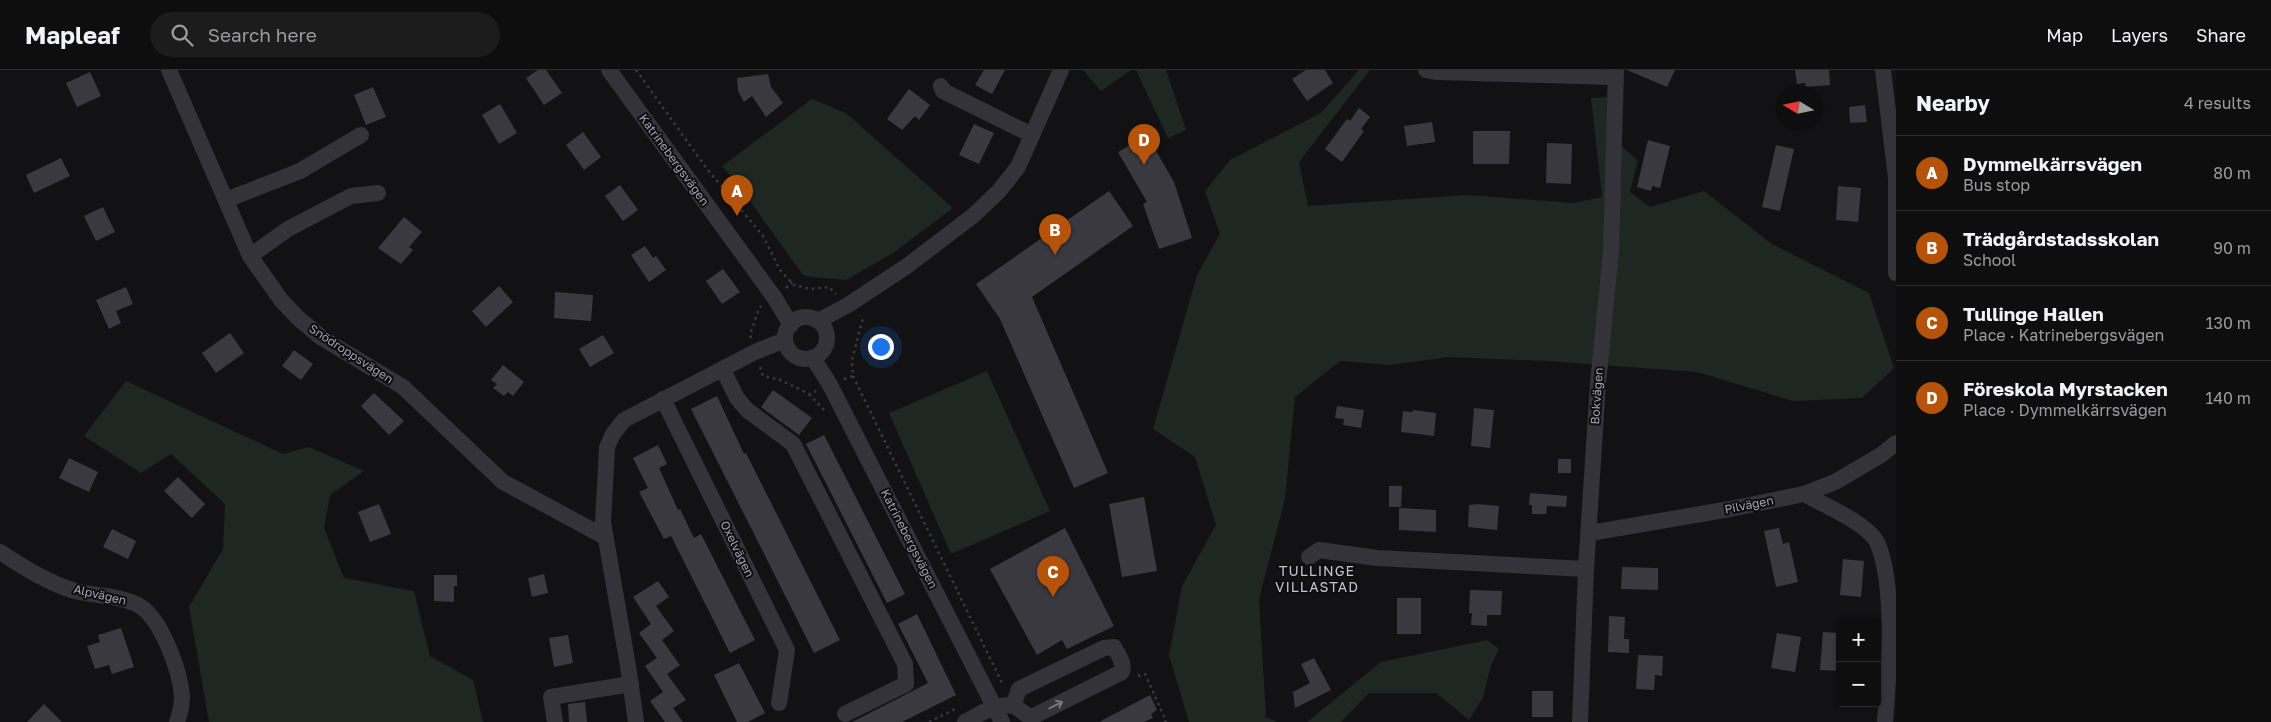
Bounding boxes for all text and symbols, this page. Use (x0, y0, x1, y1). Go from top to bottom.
search box (150, 12, 500, 57)
text: Mapleaf (25, 20, 120, 49)
icon: search (168, 21, 196, 49)
text: Search here (208, 23, 317, 46)
text: Map (2046, 24, 2083, 46)
text: Layers (2111, 24, 2168, 46)
text: Share (2196, 24, 2246, 46)
north arrow (1776, 85, 1821, 130)
text: Nearby (1916, 90, 1990, 116)
text: 4 results (2184, 93, 2251, 113)
street label: Katrinebergsvägen (636, 111, 713, 208)
pin: D (1128, 124, 1160, 165)
text: Dymmelkärrsvägen (1963, 152, 2142, 175)
text: A (1926, 163, 1938, 183)
text: 80 m (2213, 163, 2251, 183)
pin: A (721, 175, 753, 216)
text: Bus stop (1963, 175, 2030, 195)
pin: B (1039, 214, 1071, 255)
text: Trädgårdstadsskolan (1963, 227, 2159, 250)
text: B (1926, 238, 1938, 258)
text: 90 m (2213, 238, 2251, 258)
text: School (1963, 250, 2016, 270)
text: Tullinge Hallen (1963, 302, 2104, 325)
text: C (1926, 313, 1938, 333)
text: 130 m (2206, 313, 2251, 333)
street label: Snödroppsvägen (306, 321, 396, 386)
text: Place · Katrinebergsvägen (1963, 325, 2164, 345)
your location (868, 334, 894, 360)
street label: Bokvägen (1587, 367, 1606, 425)
text: Föreskola Myrstacken (1963, 377, 2168, 400)
text: D (1926, 388, 1938, 408)
text: 140 m (2205, 388, 2251, 408)
text: Place · Dymmelkärrsvägen (1963, 400, 2167, 420)
street label: Katrinebergsvägen (878, 487, 941, 591)
street label: Pilvägen (1723, 492, 1775, 517)
street label: Oxelvägen (717, 518, 757, 579)
pin: C (1037, 556, 1069, 597)
district label: TULLINGE VILLASTAD (1275, 562, 1359, 595)
street label: Alpvägen (72, 581, 128, 608)
map controls (1836, 617, 1881, 707)
button: + (1836, 617, 1881, 662)
button: − (1836, 662, 1881, 707)
one-way arrow (1048, 700, 1063, 709)

